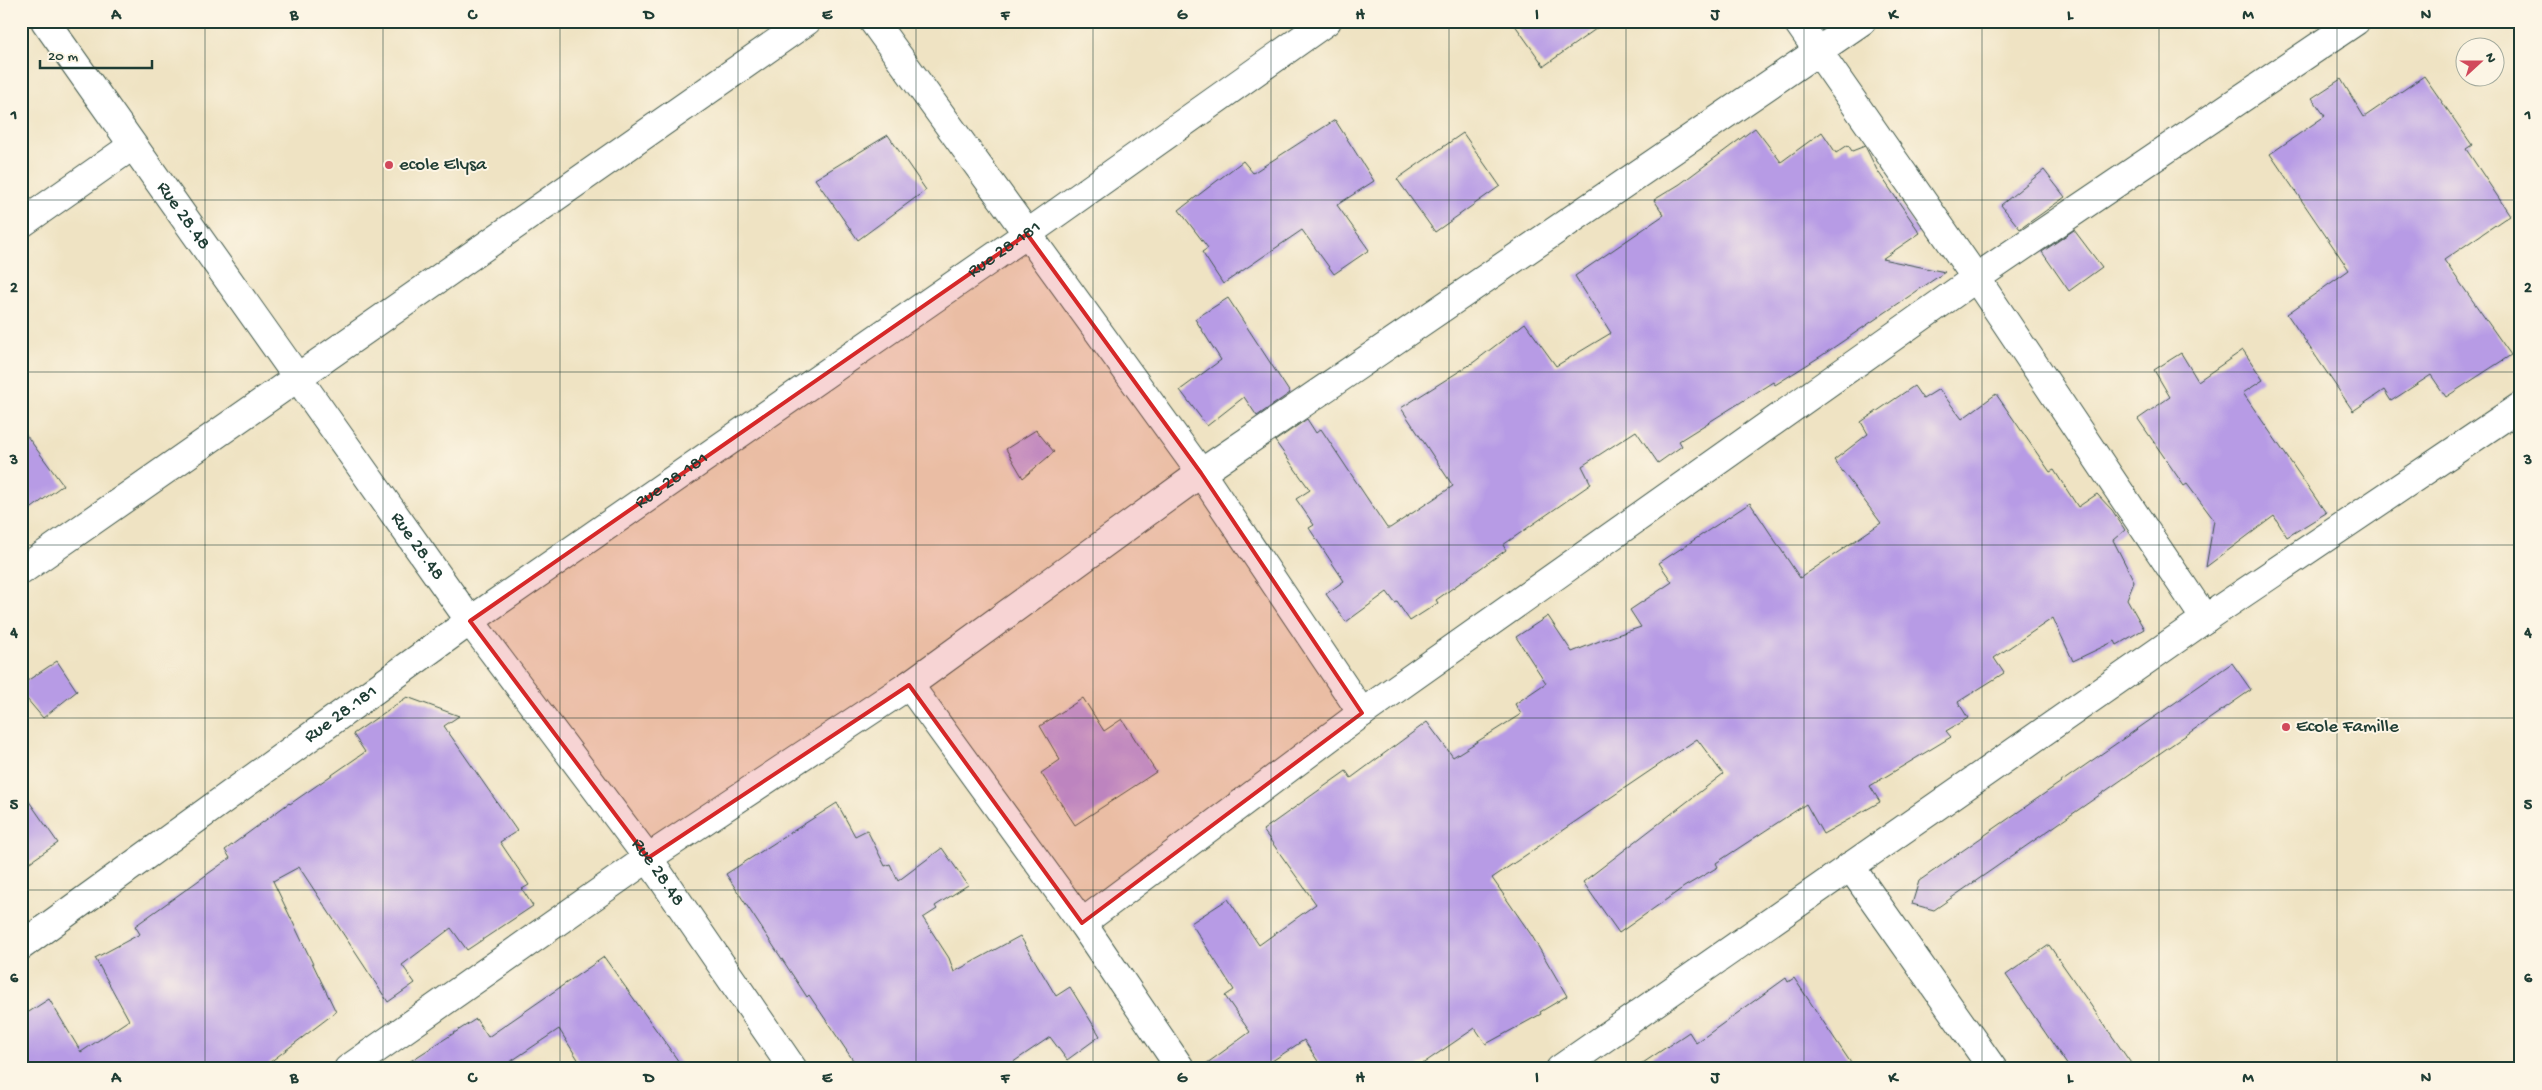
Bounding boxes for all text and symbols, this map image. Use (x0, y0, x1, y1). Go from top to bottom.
text: A (110, 7, 122, 26)
text: B (289, 7, 299, 26)
text: C (467, 7, 478, 26)
text: D (642, 7, 655, 26)
text: E (822, 7, 833, 26)
text: F (1000, 7, 1011, 26)
text: G (1177, 7, 1188, 26)
text: H (1355, 7, 1365, 26)
text: I (1535, 7, 1539, 26)
text: J (1710, 7, 1721, 26)
text: K (1888, 7, 1900, 26)
text: L (2067, 7, 2074, 26)
text: M (2242, 7, 2254, 26)
text: N (2421, 7, 2432, 26)
scale bar (40, 38, 152, 70)
north arrow (2454, 38, 2504, 88)
text: 20 m (48, 48, 78, 66)
text: N (2480, 51, 2499, 66)
text: 1 (10, 107, 17, 126)
text: 1 (2524, 107, 2531, 126)
place label: ecole Elysa (399, 154, 488, 177)
marker: ecole Elysa (383, 159, 395, 171)
street label: Rue 28.48 (151, 177, 215, 255)
street label: Rue 28.181 (963, 216, 1046, 283)
text: 2 (10, 280, 18, 299)
text: 2 (2524, 280, 2532, 299)
street label: Rue 28.181 (630, 447, 713, 514)
text: 3 (9, 452, 18, 471)
text: 3 (2523, 452, 2532, 471)
street label: Rue 28.48 (385, 508, 449, 585)
text: 4 (9, 625, 18, 644)
text: 4 (2523, 625, 2532, 644)
street label: Rue 28.181 (300, 680, 382, 749)
place label: Ecole Famille (2296, 716, 2399, 739)
marker: Ecole Famille (2280, 721, 2292, 733)
text: 5 (10, 797, 19, 816)
text: 5 (2524, 797, 2533, 816)
street label: Rue 28.48 (626, 834, 689, 911)
text: 6 (10, 970, 19, 989)
text: 6 (2524, 970, 2533, 989)
text: A (110, 1070, 122, 1089)
text: B (289, 1070, 299, 1089)
text: C (467, 1070, 478, 1089)
text: D (642, 1070, 655, 1089)
text: E (822, 1070, 833, 1089)
text: F (1000, 1070, 1011, 1089)
text: G (1177, 1070, 1188, 1089)
text: H (1355, 1070, 1365, 1089)
text: I (1535, 1070, 1539, 1089)
text: J (1710, 1070, 1721, 1089)
text: K (1888, 1070, 1900, 1089)
text: L (2067, 1070, 2074, 1089)
text: M (2242, 1070, 2254, 1089)
text: N (2421, 1070, 2432, 1089)

